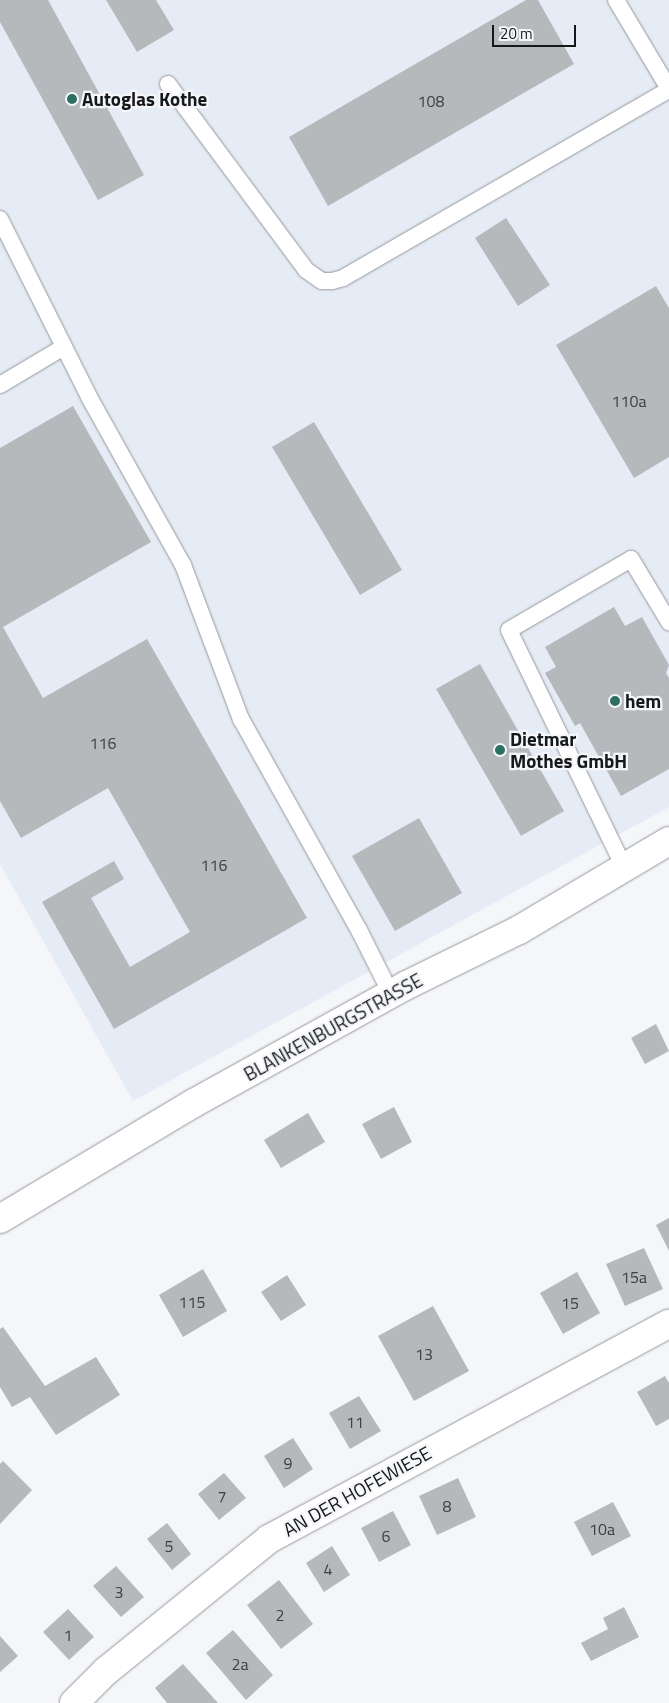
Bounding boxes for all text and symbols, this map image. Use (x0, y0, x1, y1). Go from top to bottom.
scale bar (494, 15, 578, 47)
text: 20 m (500, 22, 533, 45)
place label: Autoglas Kothe (82, 88, 207, 110)
house number: 108 (418, 91, 444, 111)
marker: Autoglas Kothe (66, 93, 78, 105)
house number: 110a (612, 391, 646, 411)
place label: hem (625, 690, 661, 712)
marker: hem (609, 695, 621, 707)
place label: Dietmar Mothes GmbH (510, 728, 627, 772)
house number: 116 (90, 733, 116, 753)
marker: Dietmar Mothes GmbH (494, 744, 506, 756)
house number: 116 (201, 855, 227, 875)
street label: BLANKENBURGSTRASSE (240, 968, 426, 1086)
house number: 15a (621, 1267, 647, 1287)
house number: 115 (179, 1292, 205, 1312)
house number: 15 (561, 1293, 579, 1313)
house number: 13 (415, 1344, 433, 1364)
house number: 11 (346, 1412, 364, 1432)
street label: AN DER HOFEWIESE (279, 1441, 435, 1541)
house number: 9 (284, 1453, 292, 1473)
house number: 7 (218, 1486, 226, 1506)
house number: 8 (443, 1496, 451, 1516)
house number: 10a (589, 1519, 615, 1539)
house number: 6 (382, 1526, 390, 1546)
house number: 5 (165, 1536, 173, 1556)
house number: 4 (324, 1559, 332, 1579)
house number: 3 (115, 1582, 123, 1602)
house number: 2 (276, 1605, 284, 1625)
house number: 1 (64, 1625, 72, 1645)
house number: 2a (232, 1654, 248, 1674)

